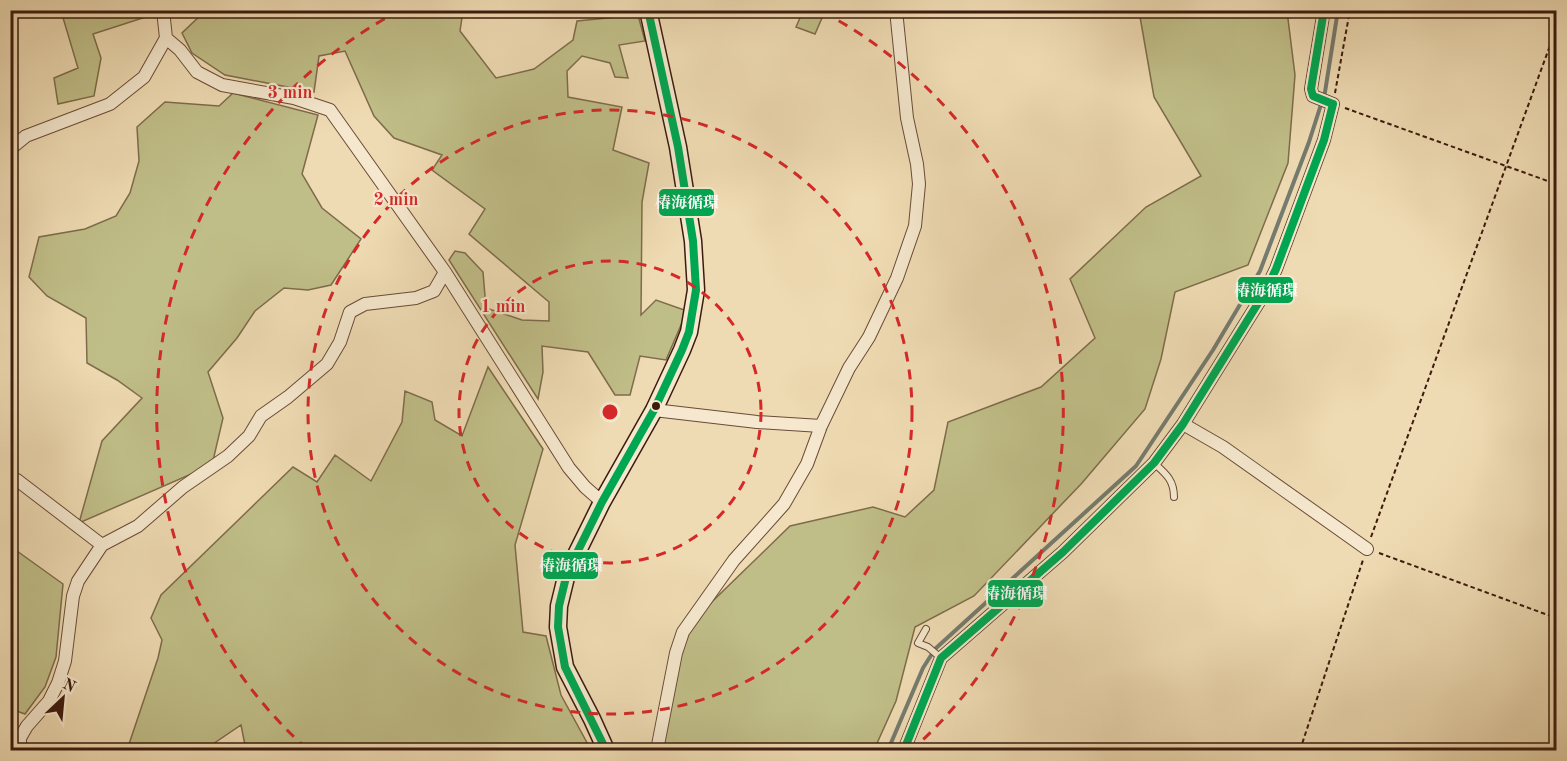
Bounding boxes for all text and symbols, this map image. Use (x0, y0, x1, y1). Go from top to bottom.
text: 3 min (267, 84, 313, 102)
line badge: 椿海循環 (658, 188, 715, 217)
text: 2 min (373, 191, 419, 209)
text: 椿海循環 (655, 194, 719, 212)
line badge: 椿海循環 (1237, 276, 1294, 304)
text: 椿海循環 (1234, 282, 1298, 300)
text: 1 min (480, 298, 526, 316)
unlabelled marker (650, 400, 662, 412)
centre of rings (600, 402, 620, 422)
line badge: 椿海循環 (542, 551, 599, 580)
text: 椿海循環 (539, 557, 603, 575)
line badge: 椿海循環 (987, 579, 1044, 608)
text: 椿海循環 (984, 585, 1048, 603)
north arrow (33, 668, 93, 728)
text: N (60, 676, 78, 697)

